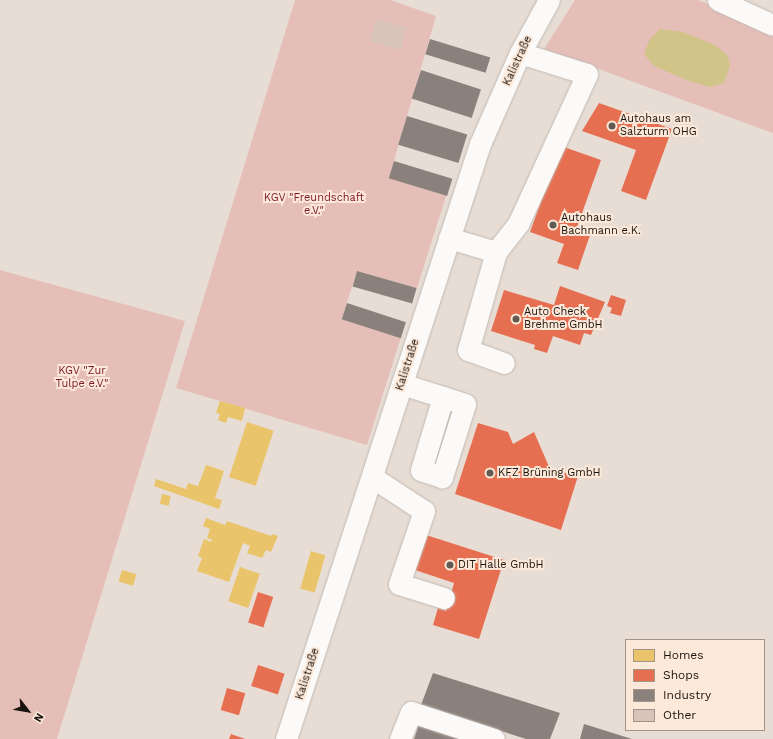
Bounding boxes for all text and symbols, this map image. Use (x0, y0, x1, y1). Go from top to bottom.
street label: Kalistraße (501, 34, 535, 88)
place label: Autohaus am Salzturm OHG (620, 113, 697, 139)
marker: Autohaus am Salzturm OHG (607, 121, 617, 131)
park label: KGV "Freundschaft e.V." (264, 192, 364, 218)
place label: Autohaus Bachmann e.K. (561, 212, 641, 238)
marker: Autohaus Bachmann e.K. (548, 220, 558, 230)
place label: Auto Check Brehme GmbH (524, 306, 603, 332)
marker: Auto Check Brehme GmbH (511, 314, 521, 324)
street label: Kalistraße (393, 337, 423, 393)
park label: KGV "Zur Tulpe e.V." (56, 365, 108, 391)
place label: KFZ Brüning GmbH (498, 466, 601, 480)
marker: KFZ Brüning GmbH (485, 468, 495, 478)
place label: DIT Halle GmbH (458, 558, 544, 572)
marker: DIT Halle GmbH (445, 560, 455, 570)
legend (625, 639, 765, 731)
street label: Kalistraße (293, 646, 323, 702)
text: Homes (663, 648, 704, 662)
text: Shops (663, 668, 699, 682)
text: Industry (663, 688, 711, 702)
north arrow (8, 691, 48, 731)
text: Other (663, 708, 696, 722)
text: N (31, 711, 46, 724)

